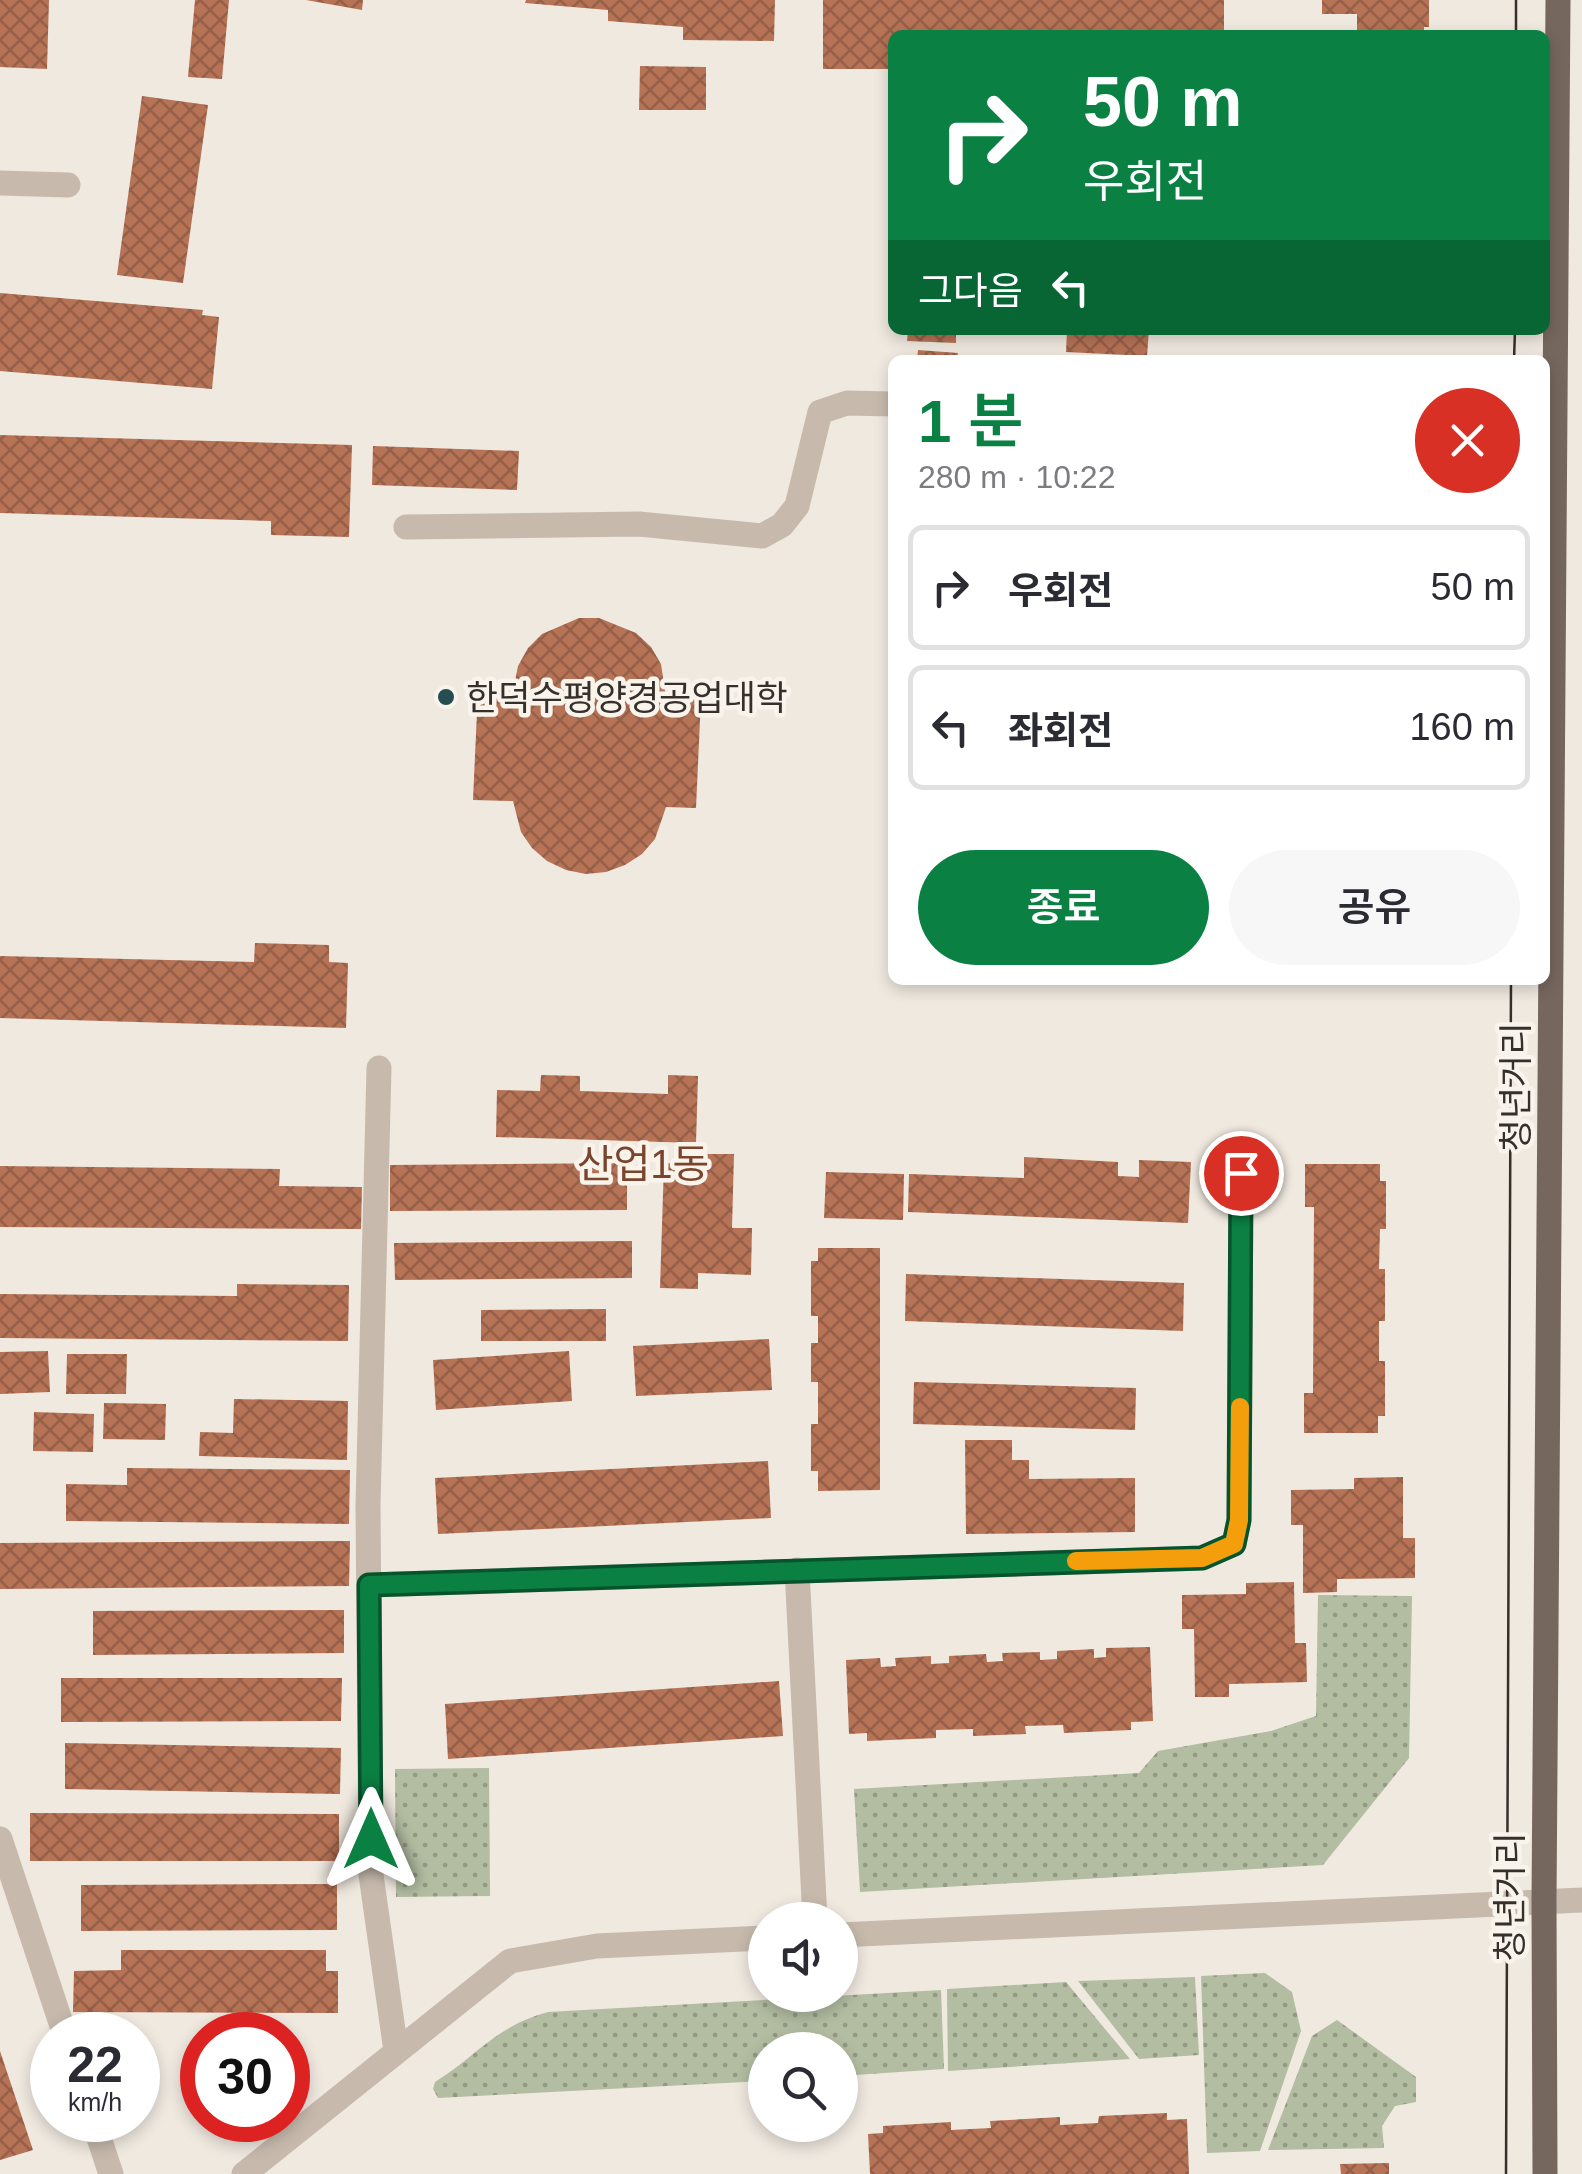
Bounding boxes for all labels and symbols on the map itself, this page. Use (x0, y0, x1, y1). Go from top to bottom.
place label: 한덕수평양경공업대학 (466, 678, 788, 717)
marker: 한덕수평양경공업대학 (435, 686, 457, 708)
street label: 청년거리 (1496, 1023, 1535, 1151)
pin (1199, 1131, 1284, 1216)
district label: 산업1동 (577, 1142, 709, 1186)
position arrow (319, 1787, 423, 1891)
street label: 청년거리 (1490, 1833, 1529, 1961)
speed limit sign: 30 (180, 2012, 310, 2142)

